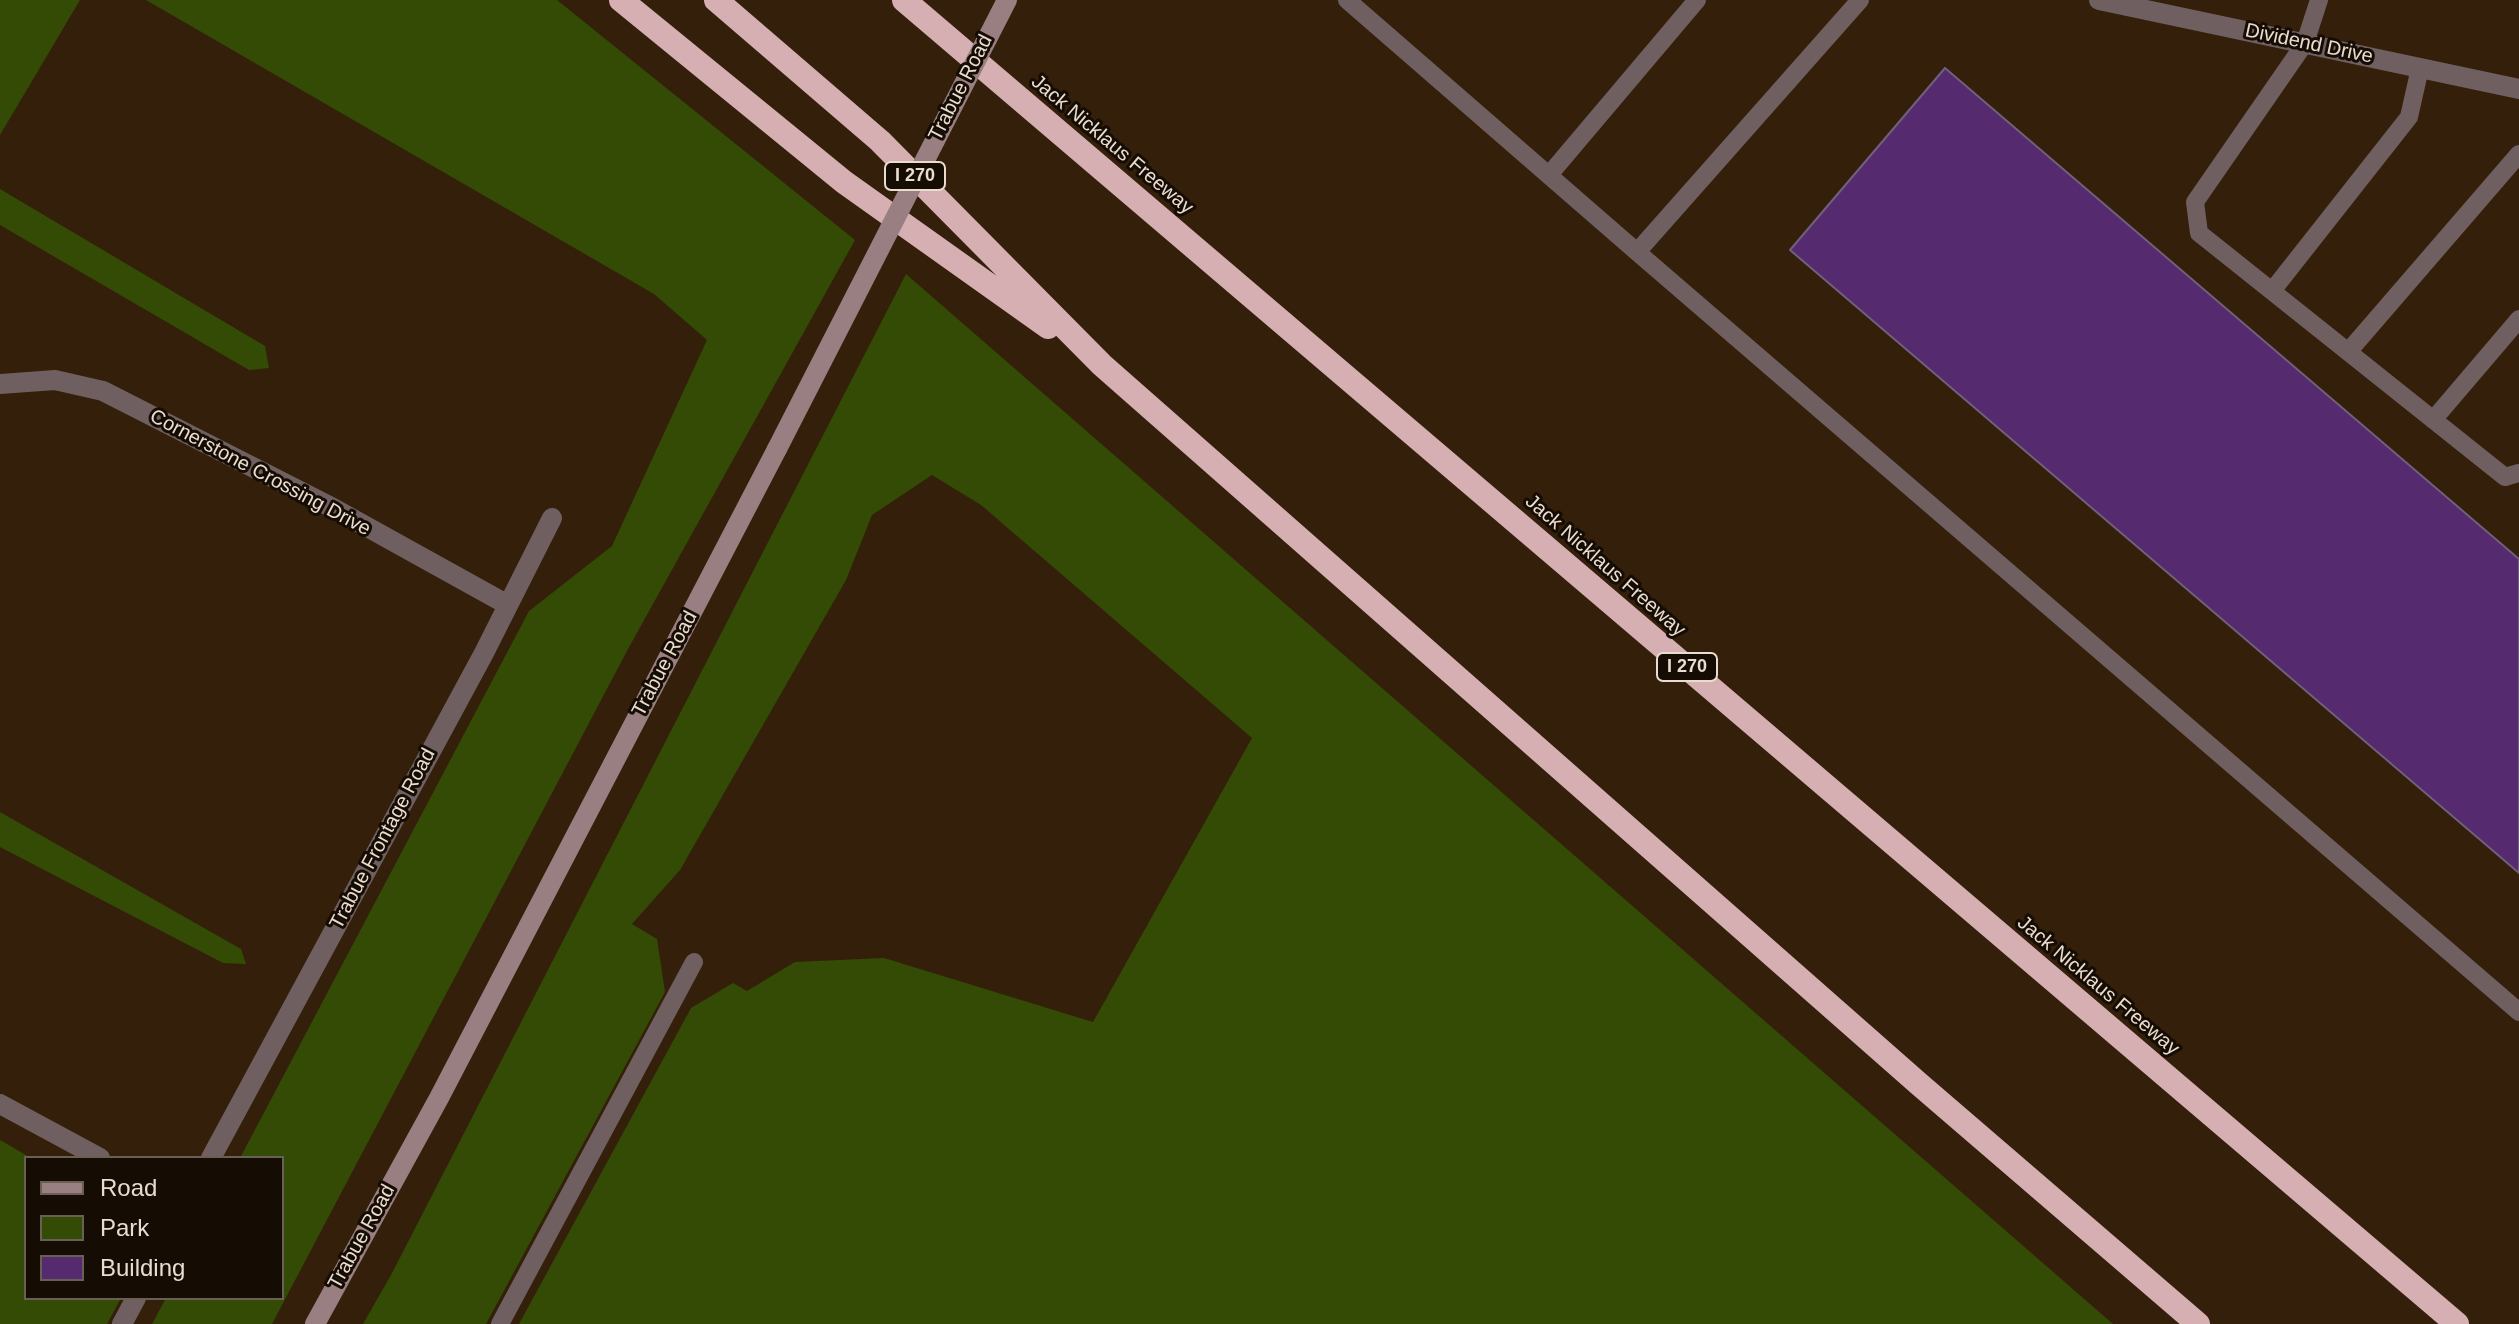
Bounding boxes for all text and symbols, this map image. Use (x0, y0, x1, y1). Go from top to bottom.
street label: Dividend Drive (2243, 19, 2375, 69)
street label: Trabue Road (924, 31, 998, 145)
street label: Jack Nicklaus Freeway (1026, 70, 1198, 220)
road number: I 270 (885, 162, 945, 190)
street label: Cornerstone Crossing Drive (145, 404, 375, 542)
street label: Jack Nicklaus Freeway (1520, 490, 1690, 642)
street label: Trabue Road (627, 607, 703, 721)
road number: I 270 (1657, 653, 1717, 681)
street label: Trabue Frontage Road (325, 744, 441, 934)
street label: Jack Nicklaus Freeway (2012, 911, 2184, 1061)
legend (24, 1156, 284, 1300)
text: Road (100, 1174, 157, 1201)
street label: Trabue Road (323, 1180, 401, 1294)
text: Park (100, 1214, 149, 1241)
text: Building (100, 1254, 185, 1281)

